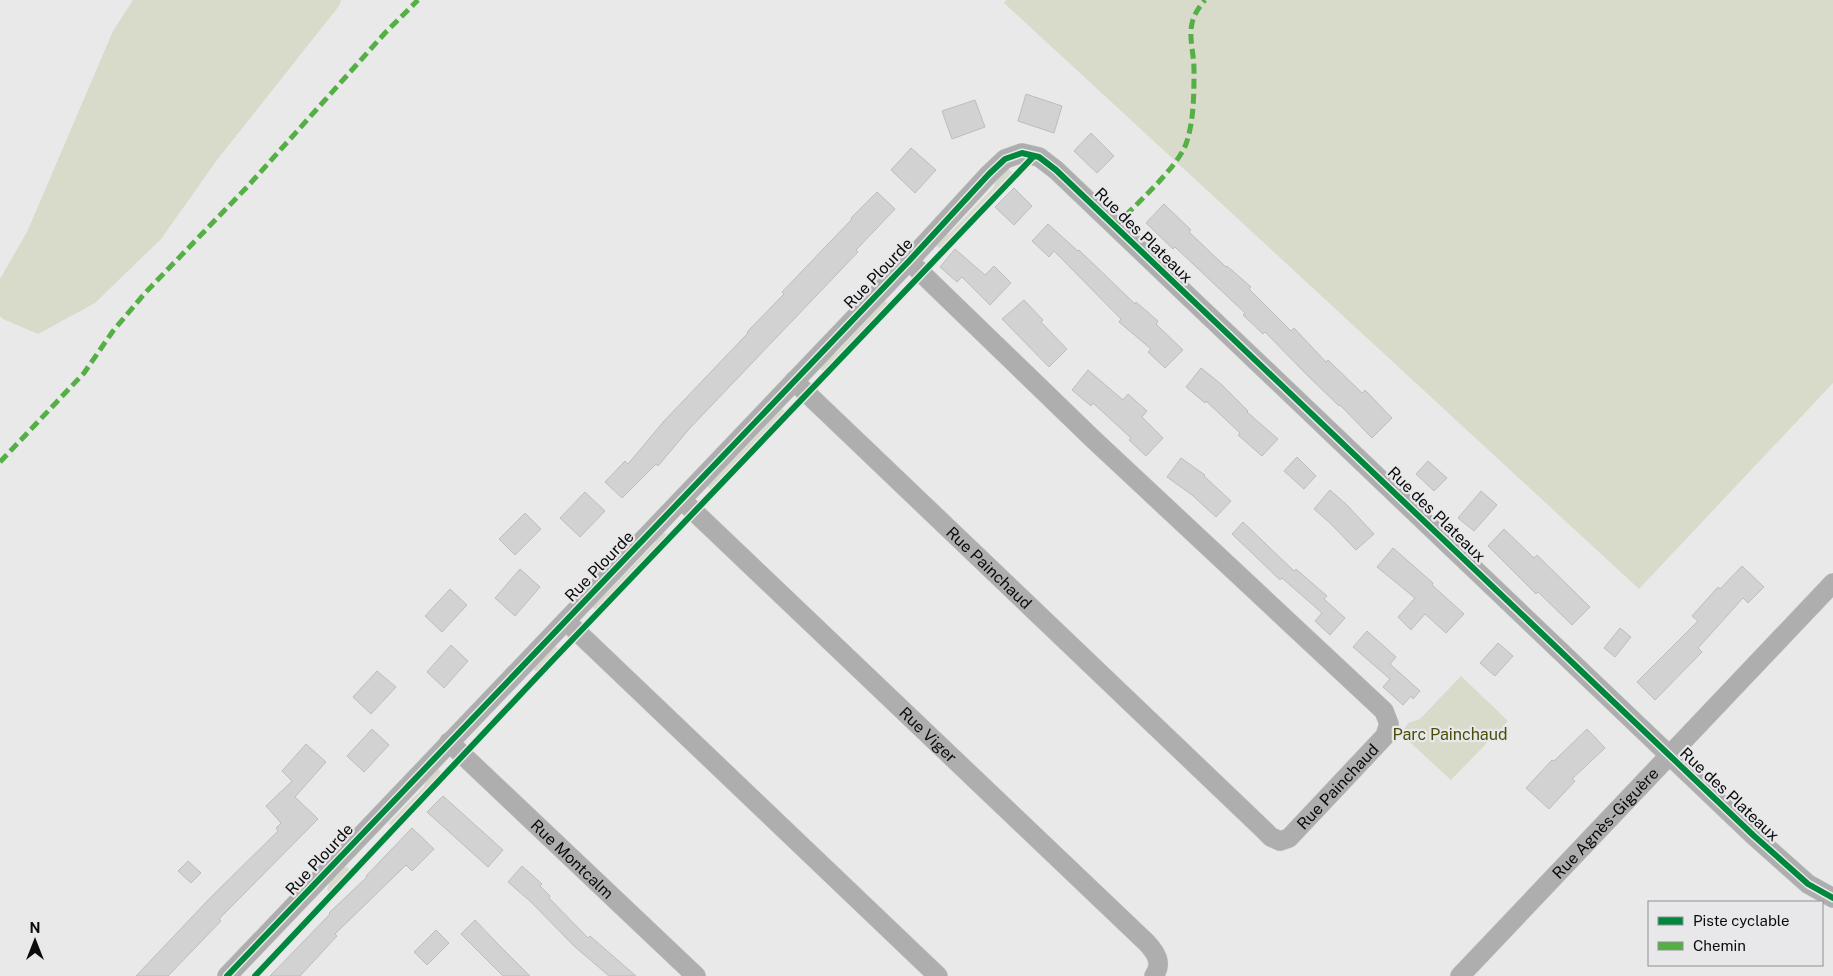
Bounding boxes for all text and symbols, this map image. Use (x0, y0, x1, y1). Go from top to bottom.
street label: Rue des Plateaux (1091, 184, 1197, 287)
street label: Rue Plourde (840, 234, 917, 313)
street label: Rue des Plateaux (1384, 463, 1490, 566)
street label: Rue Painchaud (942, 523, 1035, 613)
street label: Rue Plourde (561, 527, 638, 606)
street label: Rue Viger (895, 703, 961, 767)
park label: Parc Painchaud (1392, 725, 1508, 744)
street label: Rue Painchaud (1293, 740, 1383, 834)
street label: Rue des Plateaux (1676, 744, 1783, 845)
street label: Rue Agnès-Giguère (1548, 764, 1663, 883)
street label: Rue Montcalm (527, 816, 617, 903)
street label: Rue Plourde (282, 820, 357, 899)
legend (1648, 901, 1823, 966)
text: Piste cyclable (1693, 912, 1790, 929)
north arrow (10, 916, 60, 966)
text: N (30, 920, 40, 936)
text: Chemin (1693, 937, 1746, 954)

